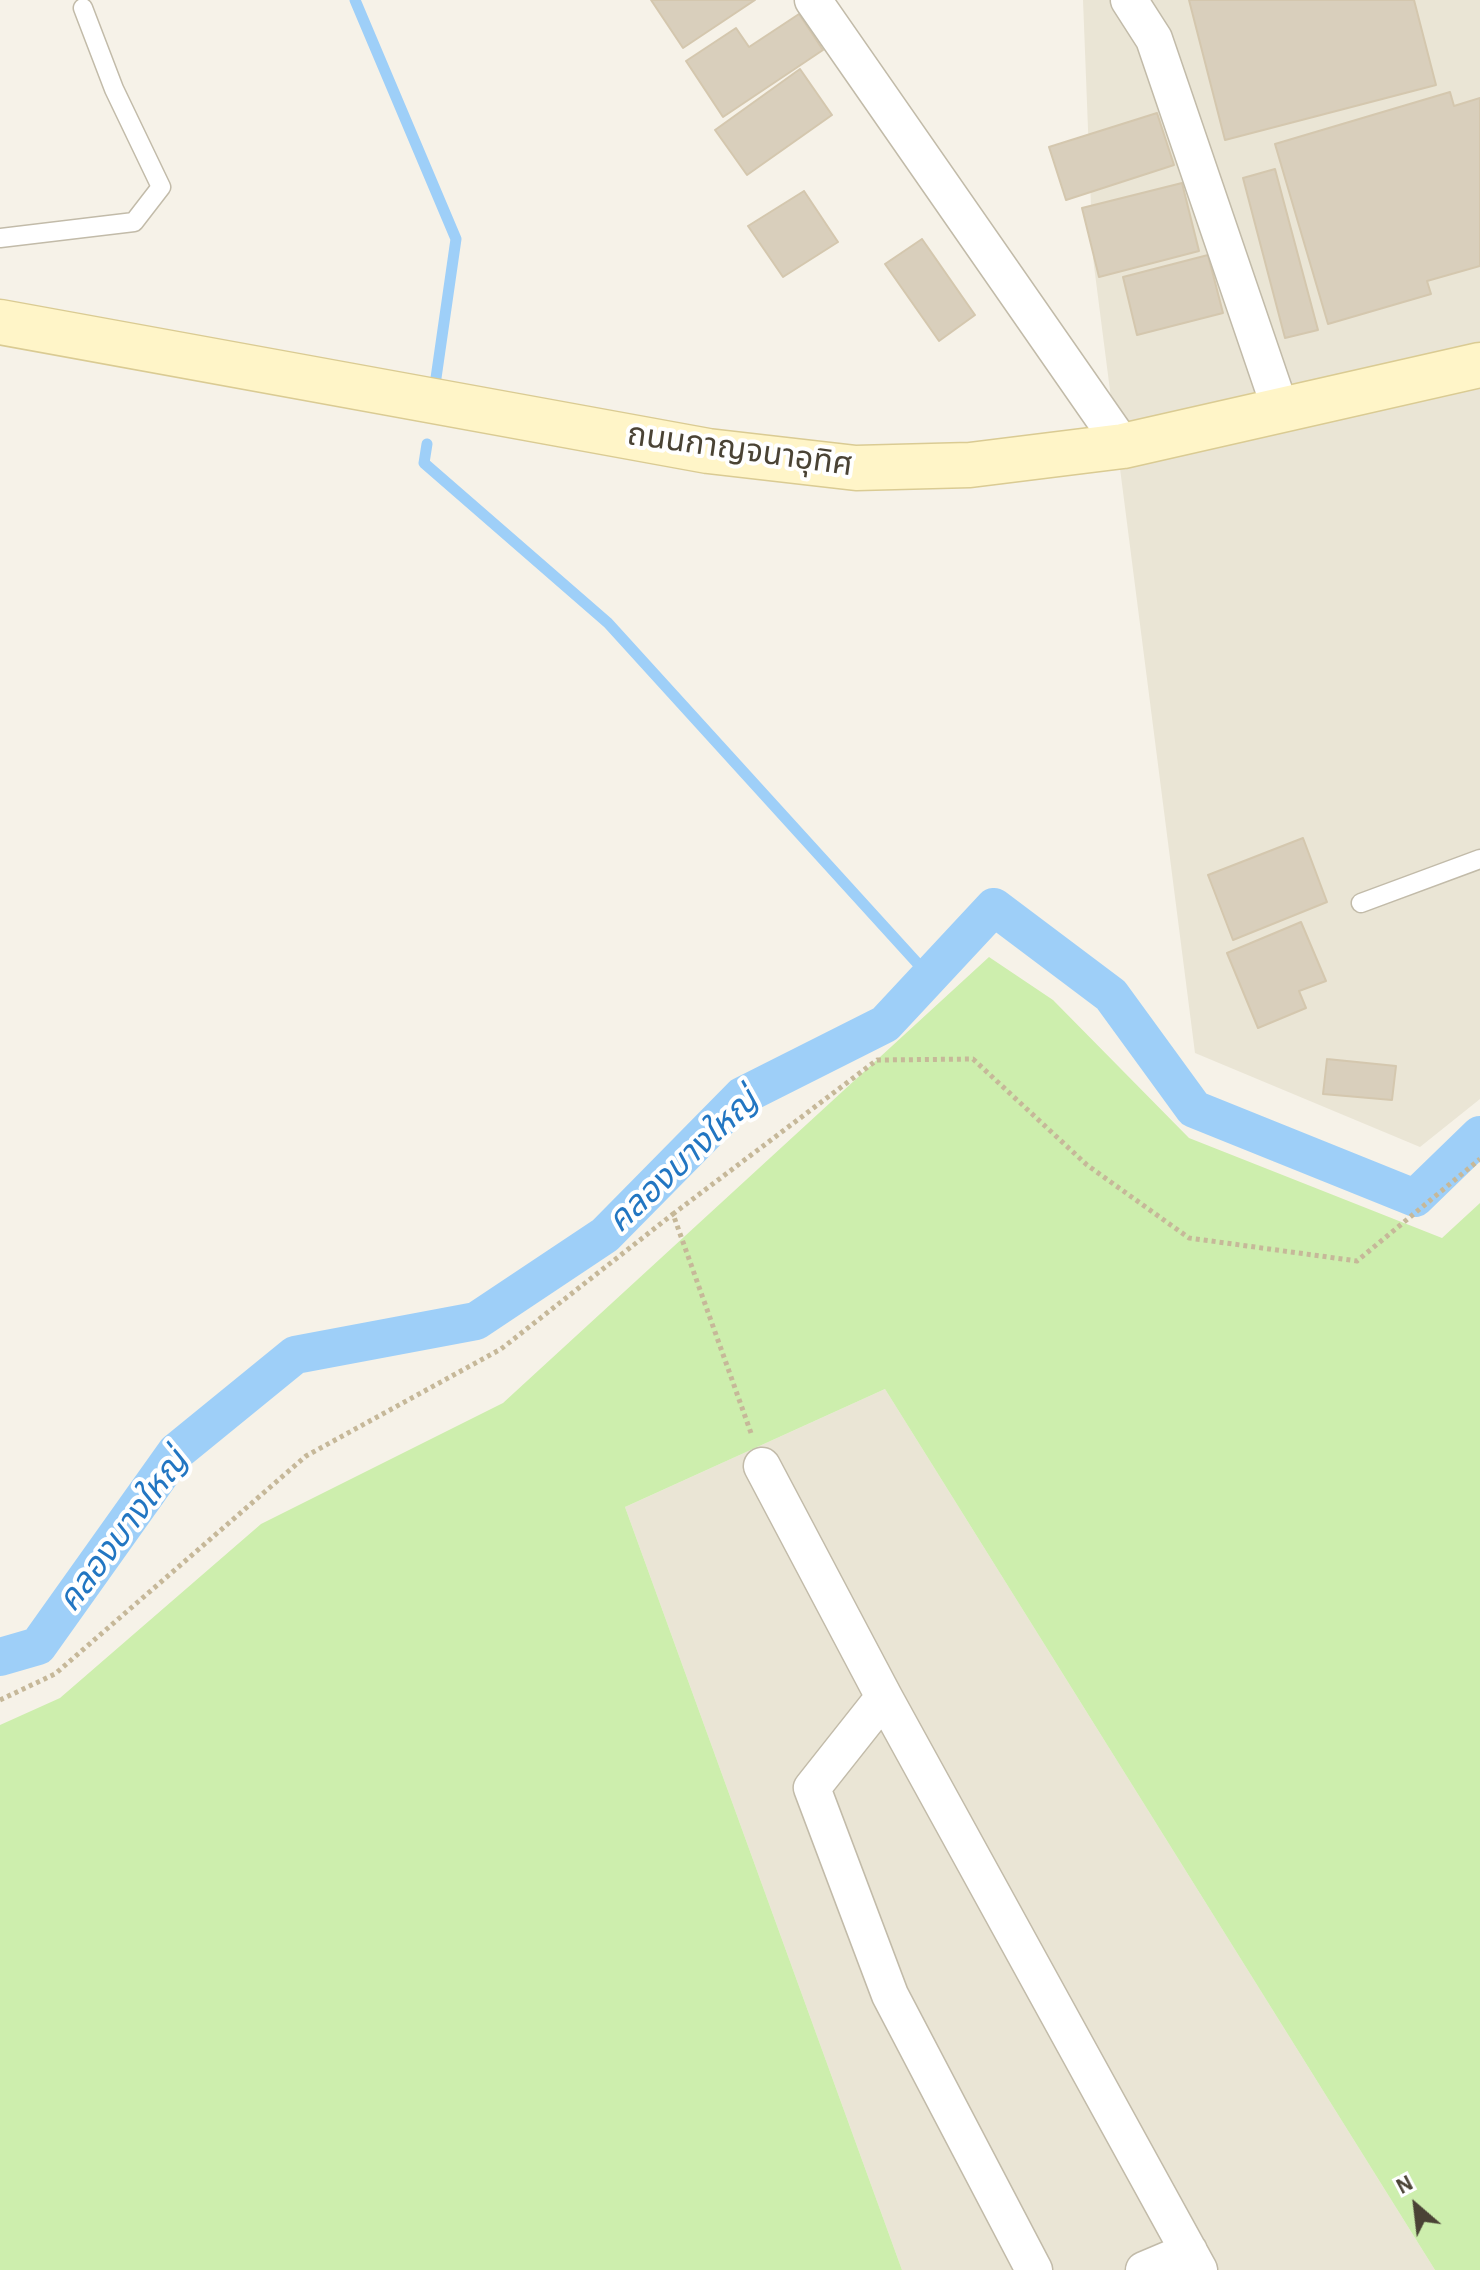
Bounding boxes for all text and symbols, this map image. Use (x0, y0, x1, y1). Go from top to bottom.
street label: ถนนกาญจนาอุทิศ (625, 415, 855, 485)
water label: คลองบางใหญ่ (599, 1081, 767, 1241)
water label: คลองบางใหญ่ (49, 1442, 197, 1620)
north arrow (1376, 2166, 1456, 2246)
text: N (1393, 2172, 1417, 2198)

